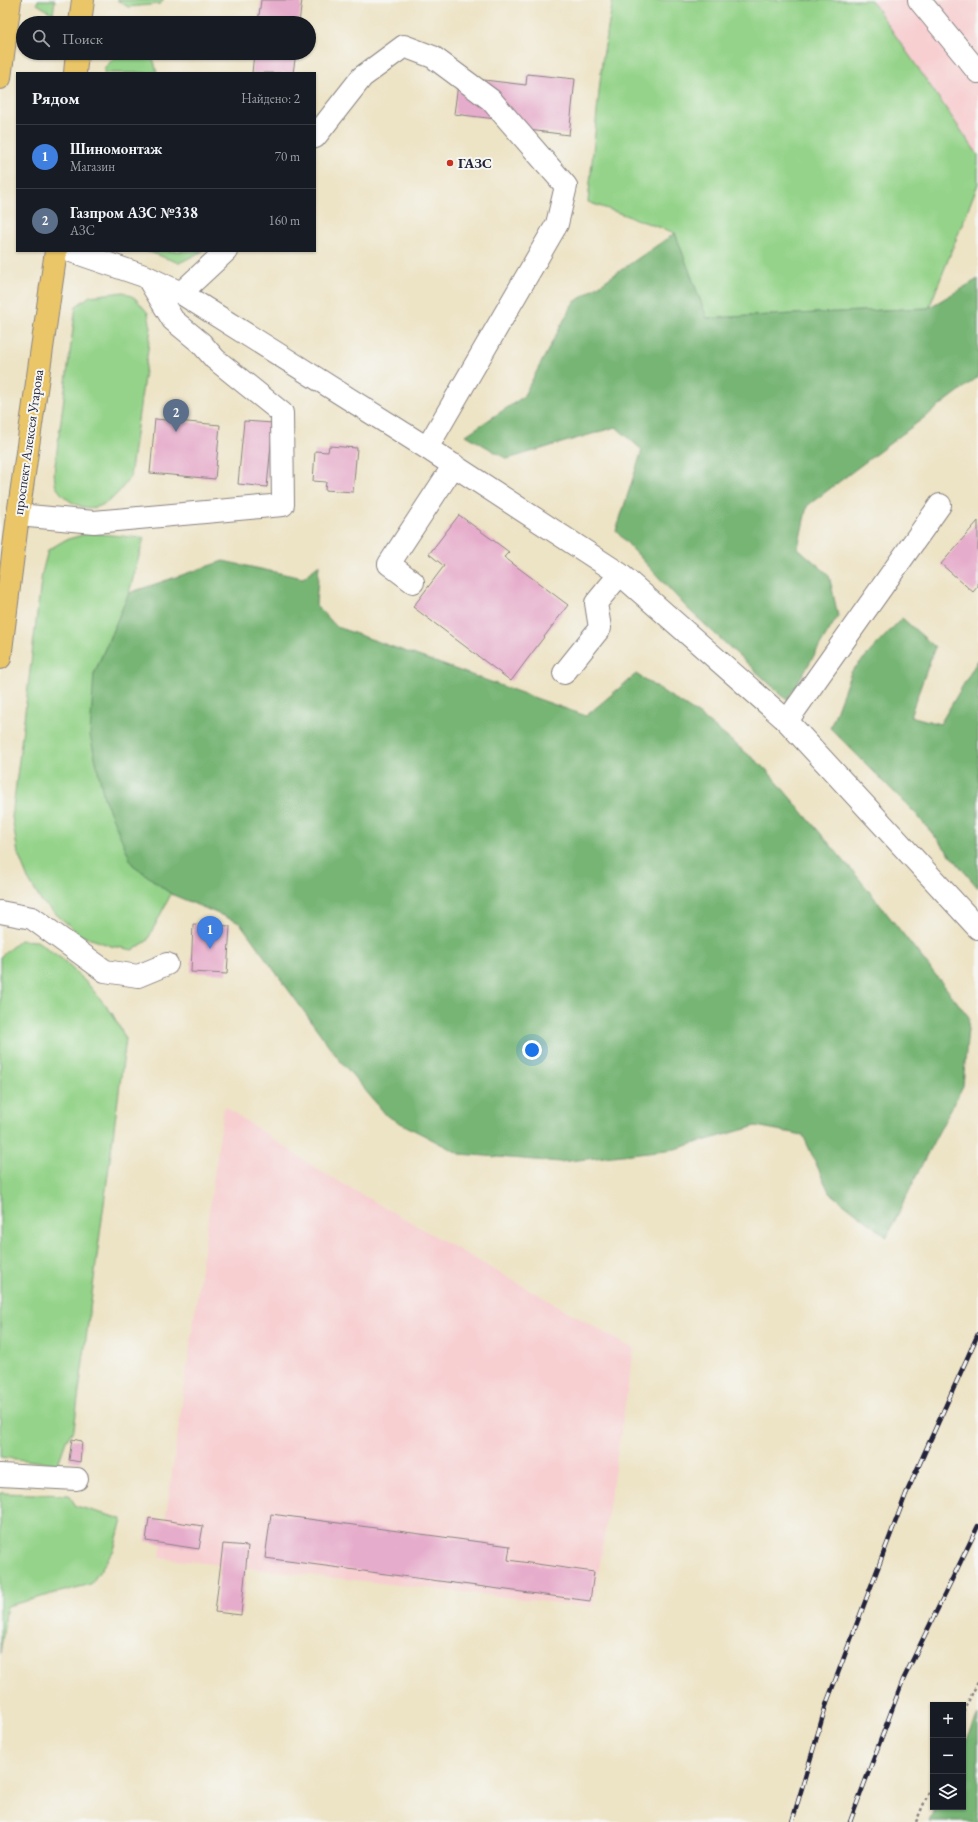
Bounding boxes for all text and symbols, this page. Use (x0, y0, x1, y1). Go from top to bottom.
search box (16, 16, 316, 60)
icon: search (30, 27, 52, 49)
text: Поиск (62, 29, 103, 48)
text: Рядом (32, 87, 80, 109)
text: Найдено: 2 (241, 90, 300, 107)
text: Шиномонтаж (70, 139, 162, 158)
text: 1 (42, 148, 48, 165)
text: 70 m (275, 148, 300, 165)
place label: ГАЗС (458, 154, 492, 172)
text: Магазин (70, 158, 115, 175)
marker: ГАЗС (445, 158, 455, 168)
text: Газпром АЗС №338 (70, 203, 198, 222)
text: 2 (42, 212, 48, 229)
text: 160 m (269, 212, 300, 229)
text: АЗС (70, 222, 95, 239)
street label: проспект Алексея Угарова (9, 368, 47, 516)
pin: 2 (163, 399, 189, 432)
pin: 1 (197, 916, 223, 949)
your location (522, 1040, 542, 1060)
map controls (930, 1702, 966, 1810)
button: + (930, 1702, 966, 1738)
button: − (930, 1738, 966, 1774)
button: layers (930, 1774, 966, 1810)

